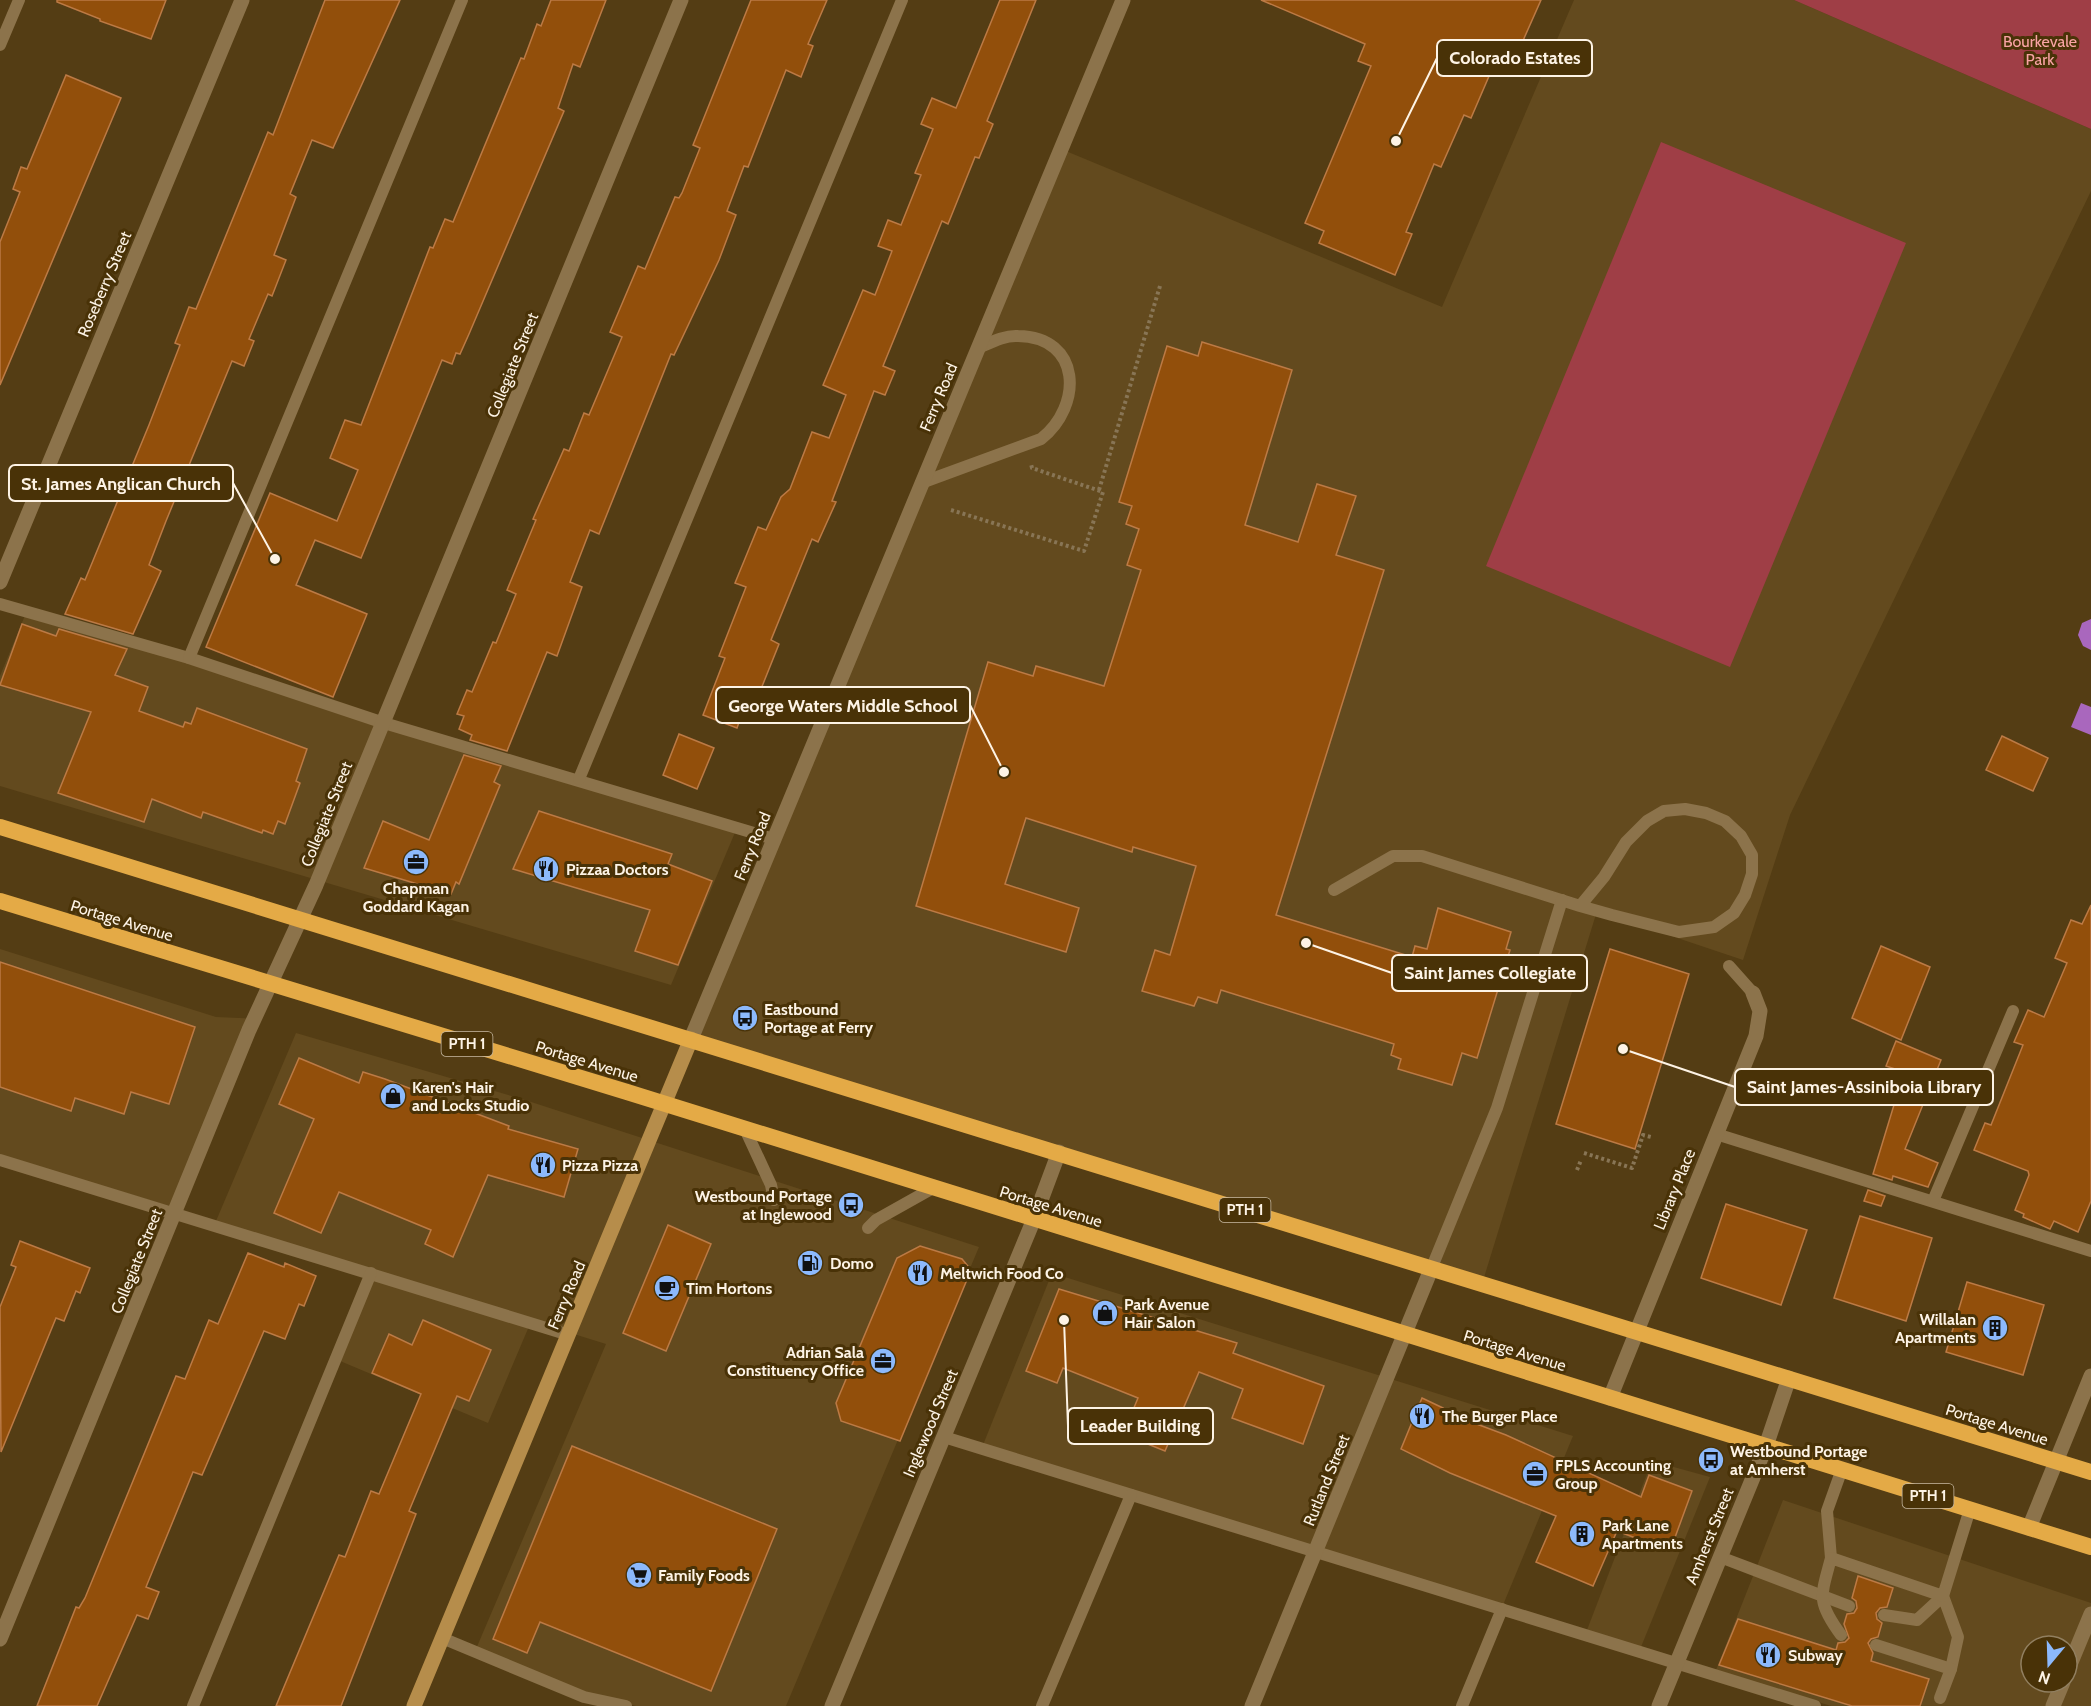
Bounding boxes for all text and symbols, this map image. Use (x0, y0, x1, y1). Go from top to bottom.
park label: Bourkevale Park (2003, 32, 2077, 69)
callout: Colorado Estates (1437, 40, 1592, 76)
text: Colorado Estates (1449, 47, 1581, 69)
street label: Roseberry Street (74, 228, 136, 340)
street label: Collegiate Street (483, 309, 542, 420)
street label: Ferry Road (916, 360, 961, 434)
callout: St. James Anglican Church (9, 465, 233, 501)
text: St. James Anglican Church (21, 473, 221, 495)
callout: George Waters Middle School (716, 687, 970, 723)
text: George Waters Middle School (728, 695, 958, 717)
street label: Collegiate Street (297, 758, 356, 869)
street label: Ferry Road (730, 809, 775, 883)
office icon: Chapman Goddard Kagan (401, 847, 431, 877)
restaurant icon: Pizzaa Doctors (531, 854, 561, 884)
place label: Pizzaa Doctors (566, 860, 669, 879)
place label: Chapman Goddard Kagan (363, 879, 469, 916)
street label: Portage Avenue (68, 896, 175, 945)
callout: Saint James Collegiate (1392, 955, 1587, 991)
text: Saint James Collegiate (1404, 962, 1576, 984)
place label: Eastbound Portage at Ferry (764, 1000, 874, 1037)
bus stop icon: Eastbound Portage at Ferry (730, 1003, 760, 1033)
road number: PTH 1 (442, 1032, 492, 1056)
street label: Portage Avenue (533, 1037, 640, 1086)
callout: Saint James-Assiniboia Library (1735, 1069, 1993, 1105)
text: Saint James-Assiniboia Library (1747, 1076, 1982, 1098)
place label: Karen's Hair and Locks Studio (412, 1078, 530, 1115)
shop icon: Karen's Hair and Locks Studio (378, 1081, 408, 1111)
street label: Library Place (1650, 1146, 1699, 1232)
restaurant icon: Pizza Pizza (528, 1150, 558, 1180)
place label: Pizza Pizza (562, 1156, 638, 1175)
street label: Portage Avenue (997, 1182, 1104, 1231)
place label: Westbound Portage at Inglewood (695, 1187, 832, 1224)
bus stop icon: Westbound Portage at Inglewood (836, 1190, 866, 1220)
road number: PTH 1 (1220, 1198, 1270, 1222)
street label: Collegiate Street (107, 1205, 166, 1316)
fuel station icon: Domo (795, 1248, 825, 1278)
place label: Domo (830, 1254, 874, 1273)
street label: Ferry Road (544, 1258, 589, 1332)
restaurant icon: Meltwich Food Co (905, 1258, 935, 1288)
place label: Meltwich Food Co (940, 1264, 1064, 1283)
cafe icon: Tim Hortons (652, 1273, 682, 1303)
place label: Tim Hortons (686, 1279, 772, 1298)
place label: Park Avenue Hair Salon (1124, 1295, 1209, 1332)
shop icon: Park Avenue Hair Salon (1090, 1298, 1120, 1328)
place label: Willalan Apartments (1895, 1310, 1976, 1347)
building icon: Willalan Apartments (1980, 1313, 2010, 1343)
street label: Portage Avenue (1461, 1326, 1568, 1375)
place label: Adrian Sala Constituency Office (727, 1343, 864, 1380)
office icon: Adrian Sala Constituency Office (868, 1346, 898, 1376)
street label: Inglewood Street (899, 1366, 962, 1480)
street label: Portage Avenue (1943, 1400, 2050, 1449)
restaurant icon: The Burger Place (1407, 1401, 1437, 1431)
place label: The Burger Place (1442, 1407, 1558, 1426)
callout: Leader Building (1068, 1408, 1213, 1444)
text: Leader Building (1080, 1415, 1200, 1437)
street label: Rutland Street (1299, 1431, 1354, 1529)
place label: Westbound Portage at Amherst (1730, 1442, 1867, 1479)
bus stop icon: Westbound Portage at Amherst (1696, 1445, 1726, 1475)
place label: FPLS Accounting Group (1555, 1456, 1671, 1493)
office icon: FPLS Accounting Group (1520, 1459, 1550, 1489)
road number: PTH 1 (1902, 1484, 1954, 1508)
street label: Amherst Street (1681, 1485, 1738, 1587)
place label: Park Lane Apartments (1602, 1516, 1683, 1553)
building icon: Park Lane Apartments (1567, 1519, 1597, 1549)
supermarket icon: Family Foods (624, 1560, 654, 1590)
place label: Family Foods (658, 1566, 750, 1585)
north arrow (2019, 1634, 2079, 1694)
restaurant icon: Subway (1753, 1640, 1783, 1670)
place label: Subway (1788, 1646, 1843, 1665)
text: N (2036, 1667, 2053, 1689)

